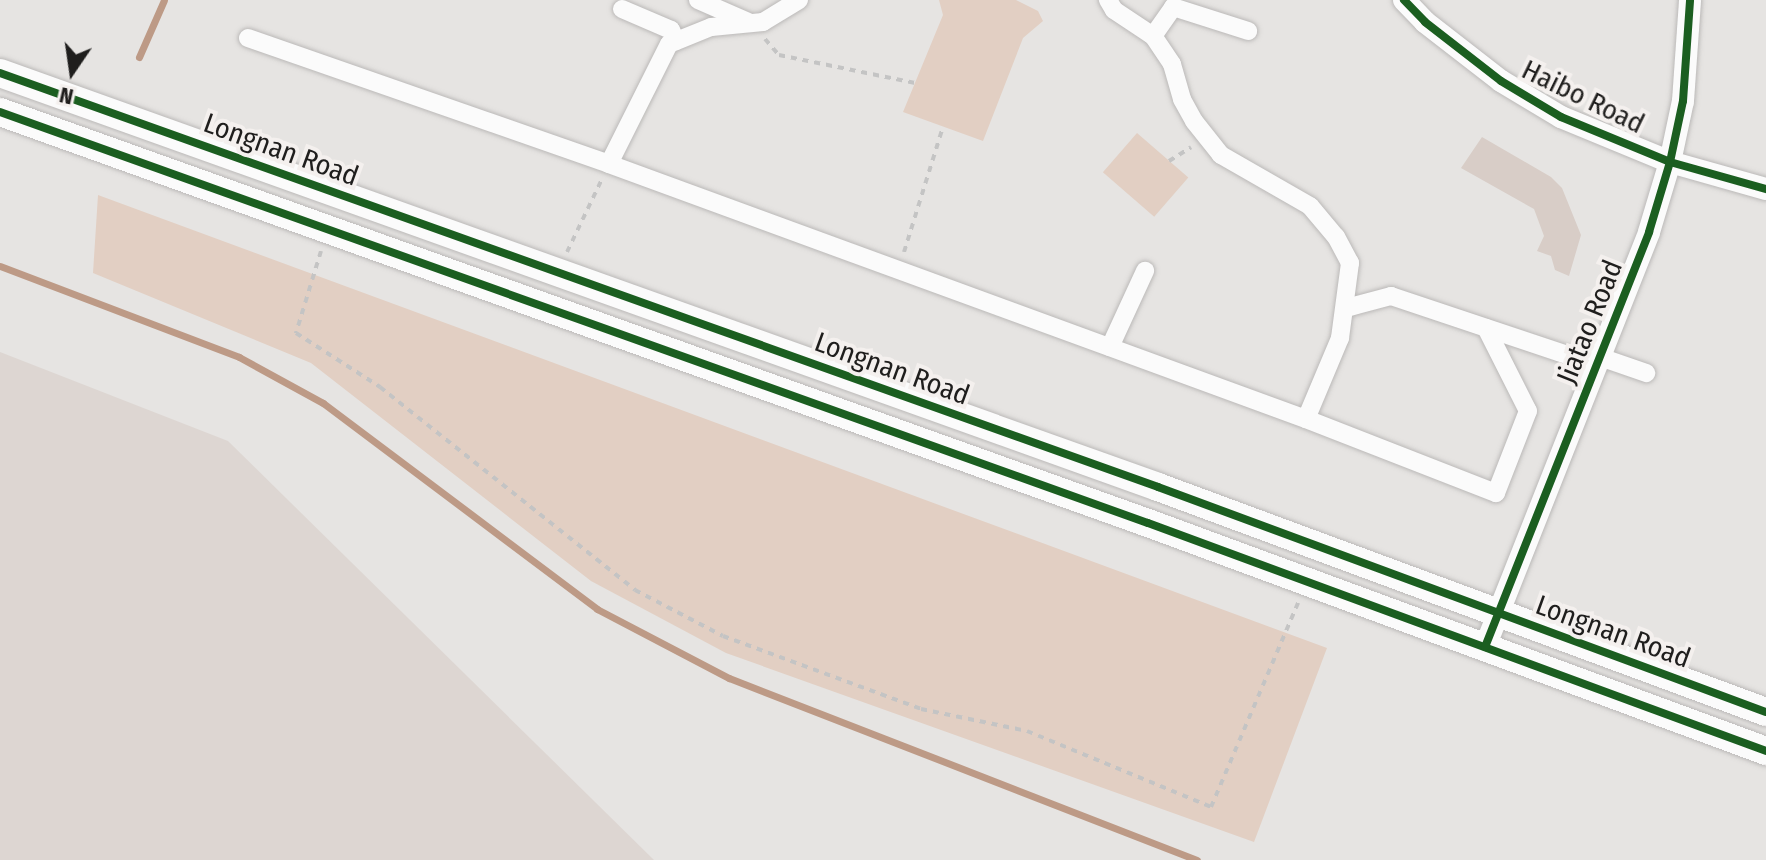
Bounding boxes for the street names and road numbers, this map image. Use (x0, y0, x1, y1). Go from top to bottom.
street label: Haibo Road (1516, 53, 1650, 141)
street label: Longnan Road (199, 106, 363, 194)
street label: Jiatao Road (1550, 255, 1630, 389)
street label: Longnan Road (810, 325, 974, 413)
street label: Longnan Road (1531, 588, 1695, 676)

